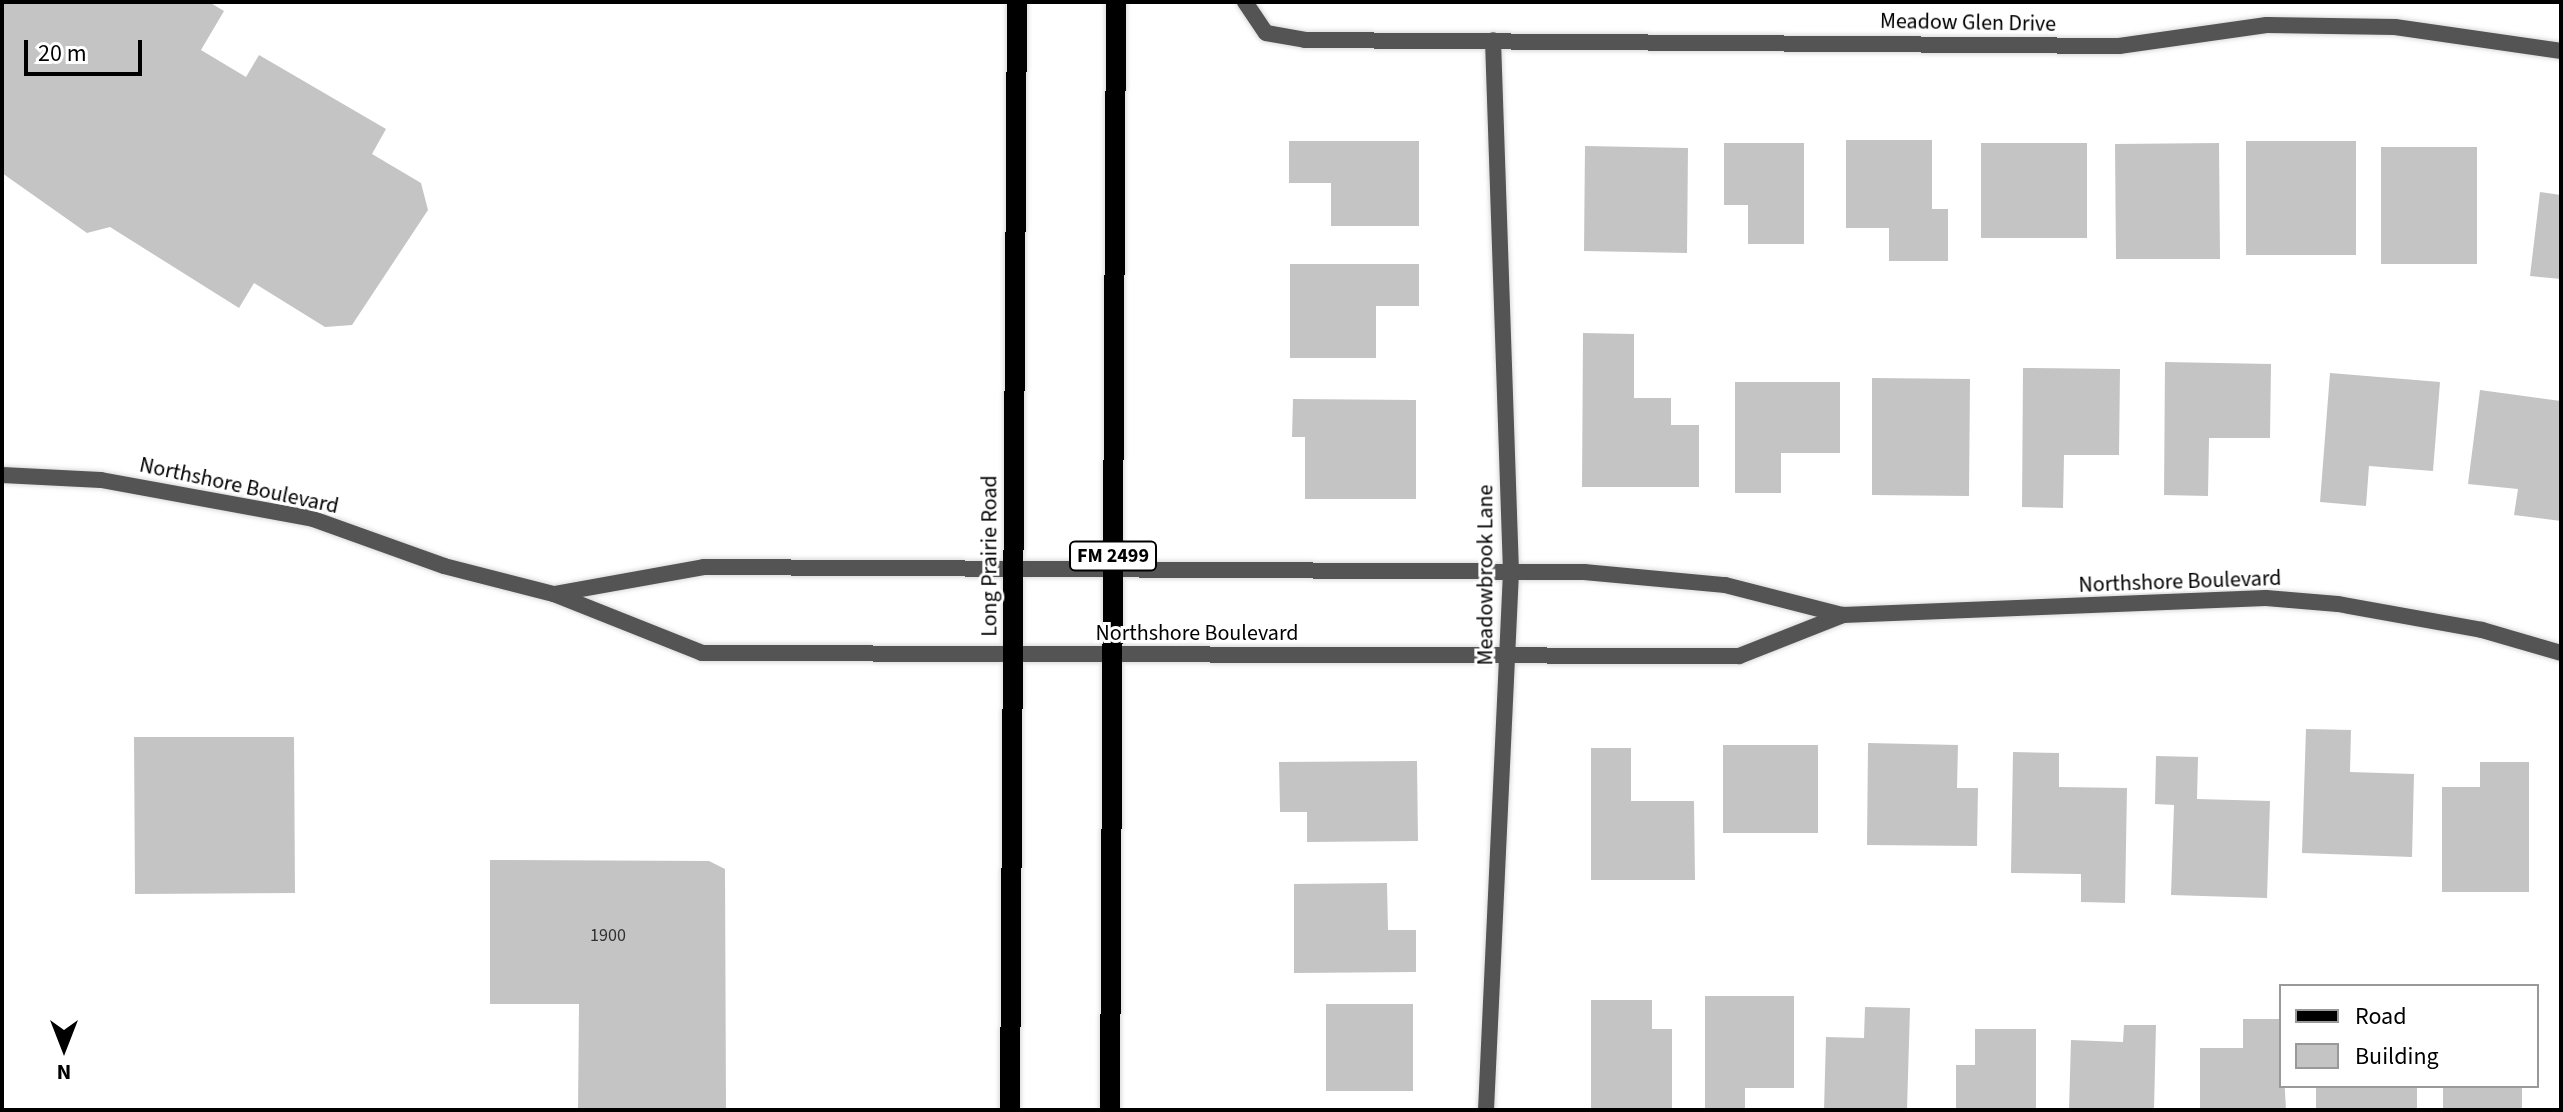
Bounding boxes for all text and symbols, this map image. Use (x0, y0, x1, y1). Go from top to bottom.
street label: Meadow Glen Drive (1880, 8, 2056, 38)
scale bar (28, 24, 146, 74)
text: 20 m (38, 36, 87, 71)
street label: Northshore Boulevard (137, 452, 341, 520)
street label: Long Prairie Road (977, 475, 1003, 637)
street label: Meadowbrook Lane (1473, 484, 1499, 666)
road number: FM 2499 (1069, 540, 1157, 572)
street label: Northshore Boulevard (2078, 565, 2282, 599)
street label: Northshore Boulevard (1095, 621, 1299, 647)
house number: 1900 (590, 925, 626, 947)
legend (2279, 984, 2539, 1088)
text: Road (2355, 999, 2407, 1034)
north arrow (24, 1008, 104, 1088)
text: Building (2355, 1039, 2439, 1074)
text: N (57, 1056, 71, 1088)

